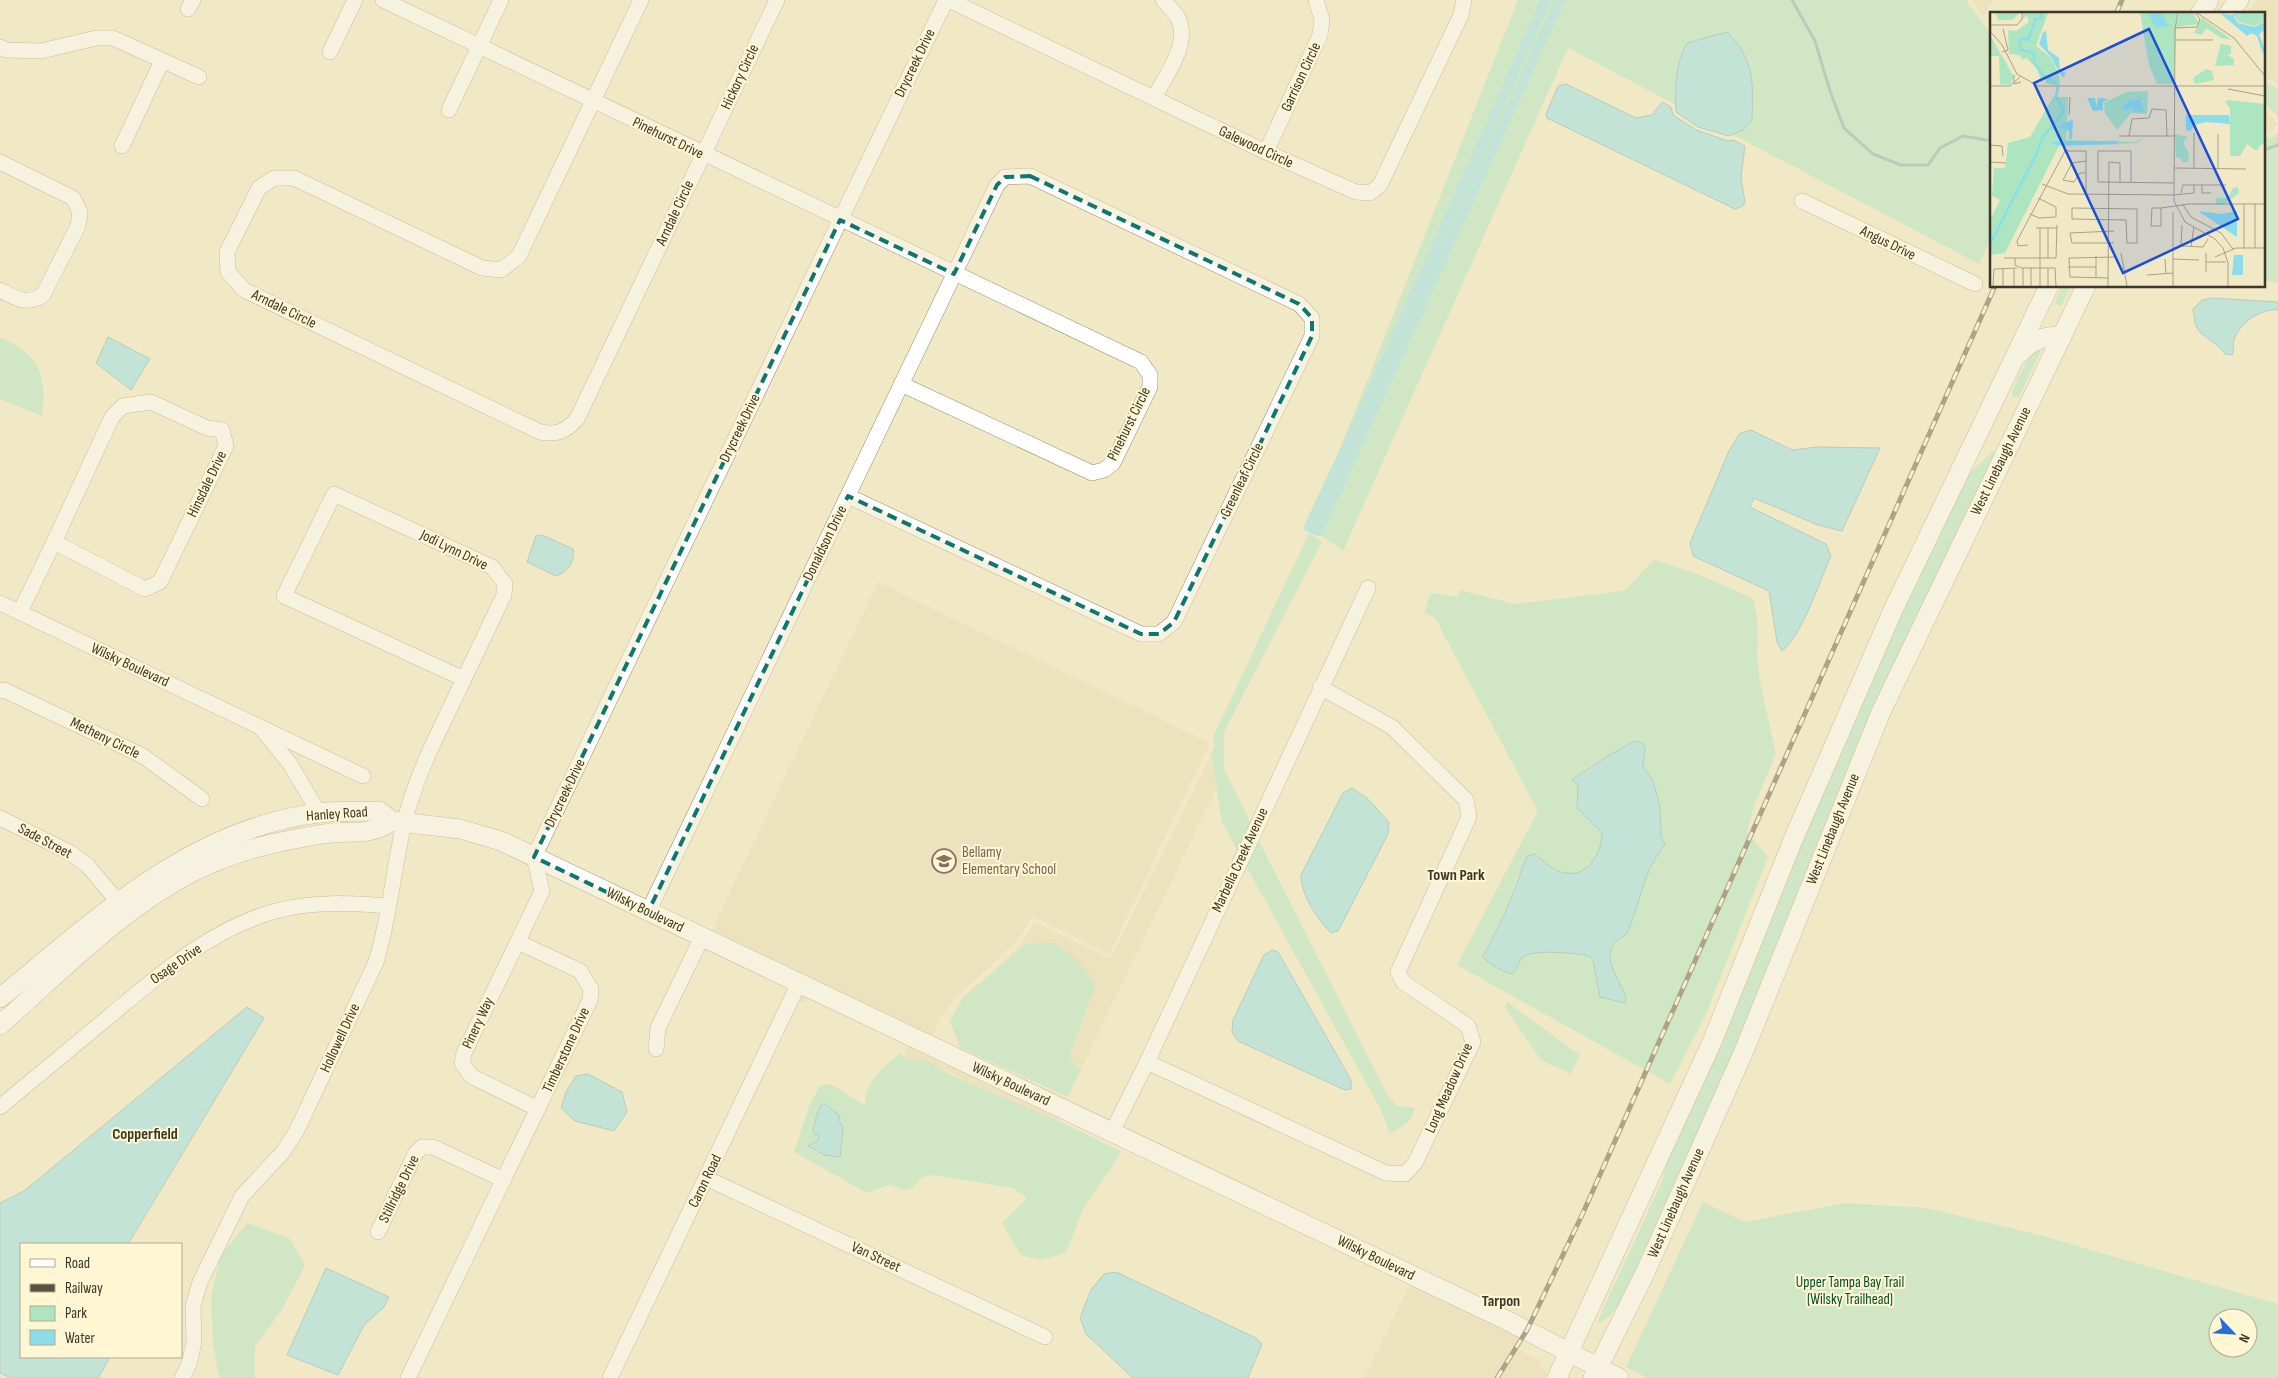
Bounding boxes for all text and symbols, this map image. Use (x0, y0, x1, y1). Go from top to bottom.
inset map (1990, 12, 2266, 288)
street label: Drycreek Drive (890, 26, 940, 100)
street label: Garrison Circle (1277, 39, 1325, 115)
street label: Hickory Circle (717, 41, 763, 113)
street label: Pinehurst Drive (629, 113, 707, 163)
street label: Galewood Circle (1216, 121, 1296, 173)
street label: Arndale Circle (651, 177, 698, 249)
street label: Angus Drive (1856, 221, 1919, 265)
street label: Arndale Circle (248, 285, 319, 333)
street label: Pinehurst Circle (1103, 384, 1155, 464)
street label: Drycreek Drive (715, 391, 765, 465)
street label: West Linebaugh Avenue (1967, 404, 2035, 518)
street label: Greenleaf Circle (1216, 440, 1268, 520)
street label: Hinsdale Drive (183, 448, 231, 520)
street label: Donaldson Drive (799, 502, 851, 584)
street label: Jodi Lynn Drive (416, 525, 491, 575)
street label: Wilsky Boulevard (88, 639, 172, 691)
street label: Metheny Circle (67, 713, 143, 763)
street label: Drycreek Drive (540, 756, 590, 830)
street label: West Linebaugh Avenue (1802, 771, 1864, 887)
street label: Hanley Road (306, 802, 368, 826)
street label: Marbella Creek Avenue (1207, 805, 1273, 915)
street label: Sade Street (15, 819, 76, 863)
place label: Bellamy Elementary School (962, 843, 1056, 879)
school or university icon: Bellamy Elementary School (931, 848, 957, 874)
district label: Town Park (1427, 866, 1485, 885)
street label: Wilsky Boulevard (603, 883, 687, 937)
street label: Osage Drive (146, 939, 206, 989)
street label: Pinery Way (458, 994, 498, 1052)
street label: Hollowell Drive (316, 1000, 364, 1076)
street label: Timberstone Drive (538, 1004, 594, 1096)
street label: Long Meadow Drive (1421, 1040, 1477, 1136)
street label: Wilsky Boulevard (969, 1058, 1053, 1110)
district label: Copperfield (112, 1125, 178, 1144)
street label: West Linebaugh Avenue (1643, 1145, 1709, 1261)
street label: Caron Road (684, 1151, 726, 1211)
street label: Stillridge Drive (374, 1152, 424, 1226)
street label: Wilsky Boulevard (1334, 1231, 1418, 1285)
street label: Van Street (848, 1237, 904, 1277)
legend (20, 1243, 182, 1358)
text: Road (65, 1254, 90, 1273)
park label: Upper Tampa Bay Trail (Wilsky Trailhead) (1796, 1273, 1904, 1309)
text: Railway (65, 1279, 103, 1298)
district label: Tarpon (1482, 1292, 1520, 1311)
text: Park (65, 1304, 87, 1323)
north arrow (2208, 1308, 2258, 1358)
text: Water (65, 1329, 96, 1348)
text: N (2235, 1331, 2254, 1345)

